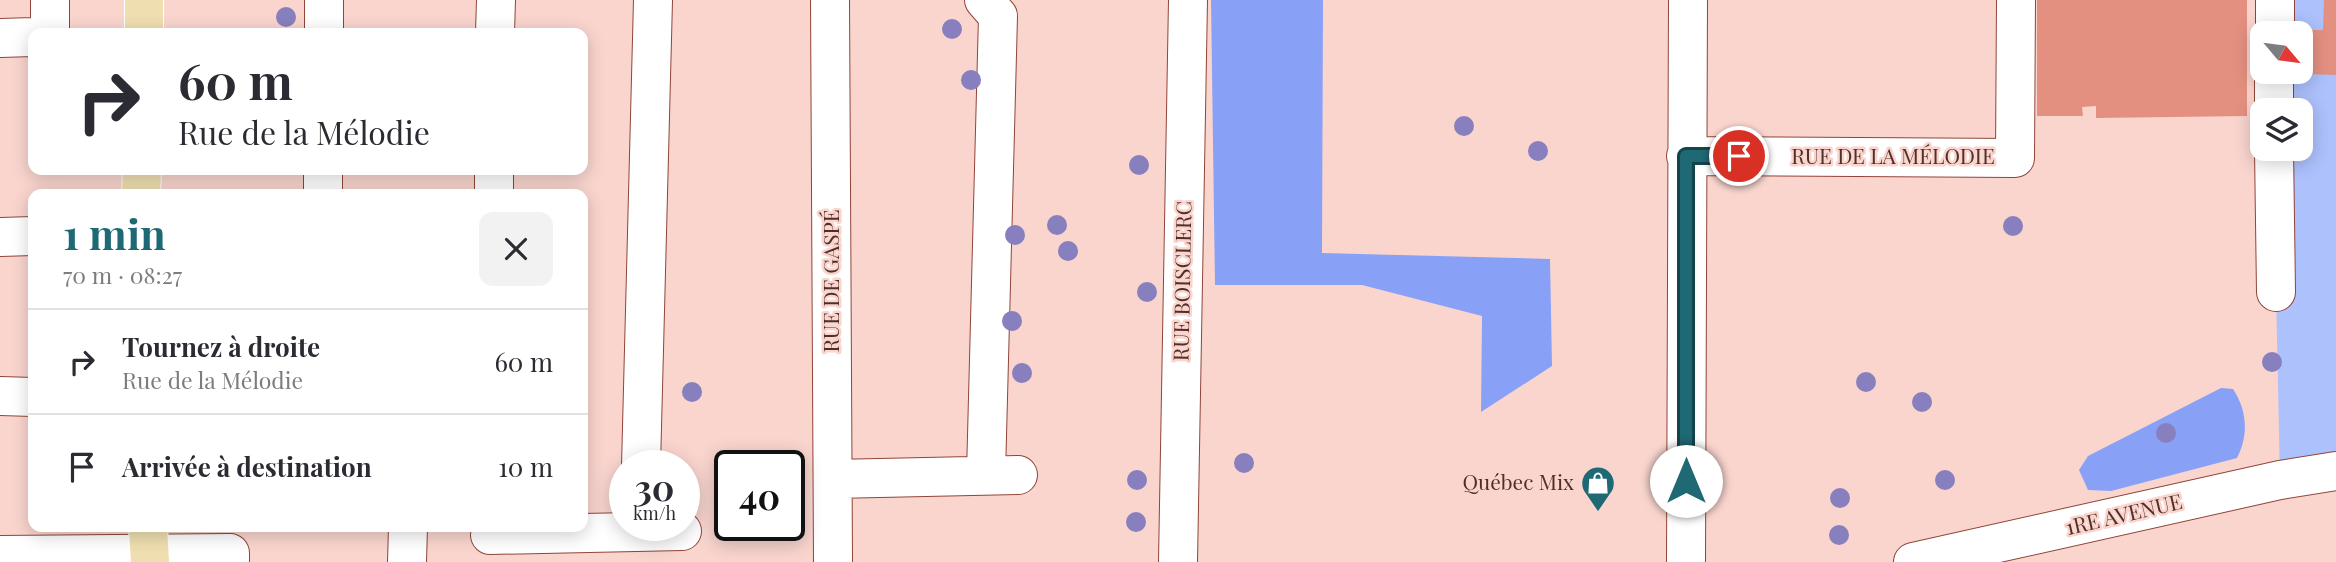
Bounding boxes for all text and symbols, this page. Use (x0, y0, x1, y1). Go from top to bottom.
north arrow (2250, 21, 2314, 84)
map controls (2250, 21, 2313, 161)
text: 60 m (178, 47, 293, 112)
icon: right (63, 56, 154, 147)
button: layers (2250, 98, 2313, 161)
text: Rue de la Mélodie (178, 110, 430, 153)
pin (1709, 126, 1769, 186)
icon: arrive (1720, 137, 1758, 175)
street label: RUE DE LA MÉLODIE (1791, 141, 1995, 169)
street label: RUE BOISCLERC (1166, 201, 1196, 361)
text: 1 min (63, 205, 166, 261)
street label: RUE DE GASPÉ (816, 209, 844, 353)
button: close (479, 212, 553, 286)
text: 70 m · 08:27 (63, 259, 182, 290)
text: Tournez à droite (122, 329, 320, 364)
icon: right (63, 343, 101, 381)
text: 60 m (494, 344, 553, 379)
text: Rue de la Mélodie (122, 364, 303, 395)
position arrow (1649, 444, 1723, 518)
icon: arrive (63, 448, 101, 486)
text: Arrivée à destination (122, 449, 372, 484)
text: 10 m (498, 449, 553, 484)
speed limit sign: 40 (714, 450, 805, 541)
text: 30 (635, 463, 674, 510)
shop icon: Québec Mix (1579, 464, 1617, 513)
place label: Québec Mix (1462, 467, 1574, 495)
street label: 1RE AVENUE (2063, 486, 2185, 540)
text: km/h (633, 501, 676, 525)

